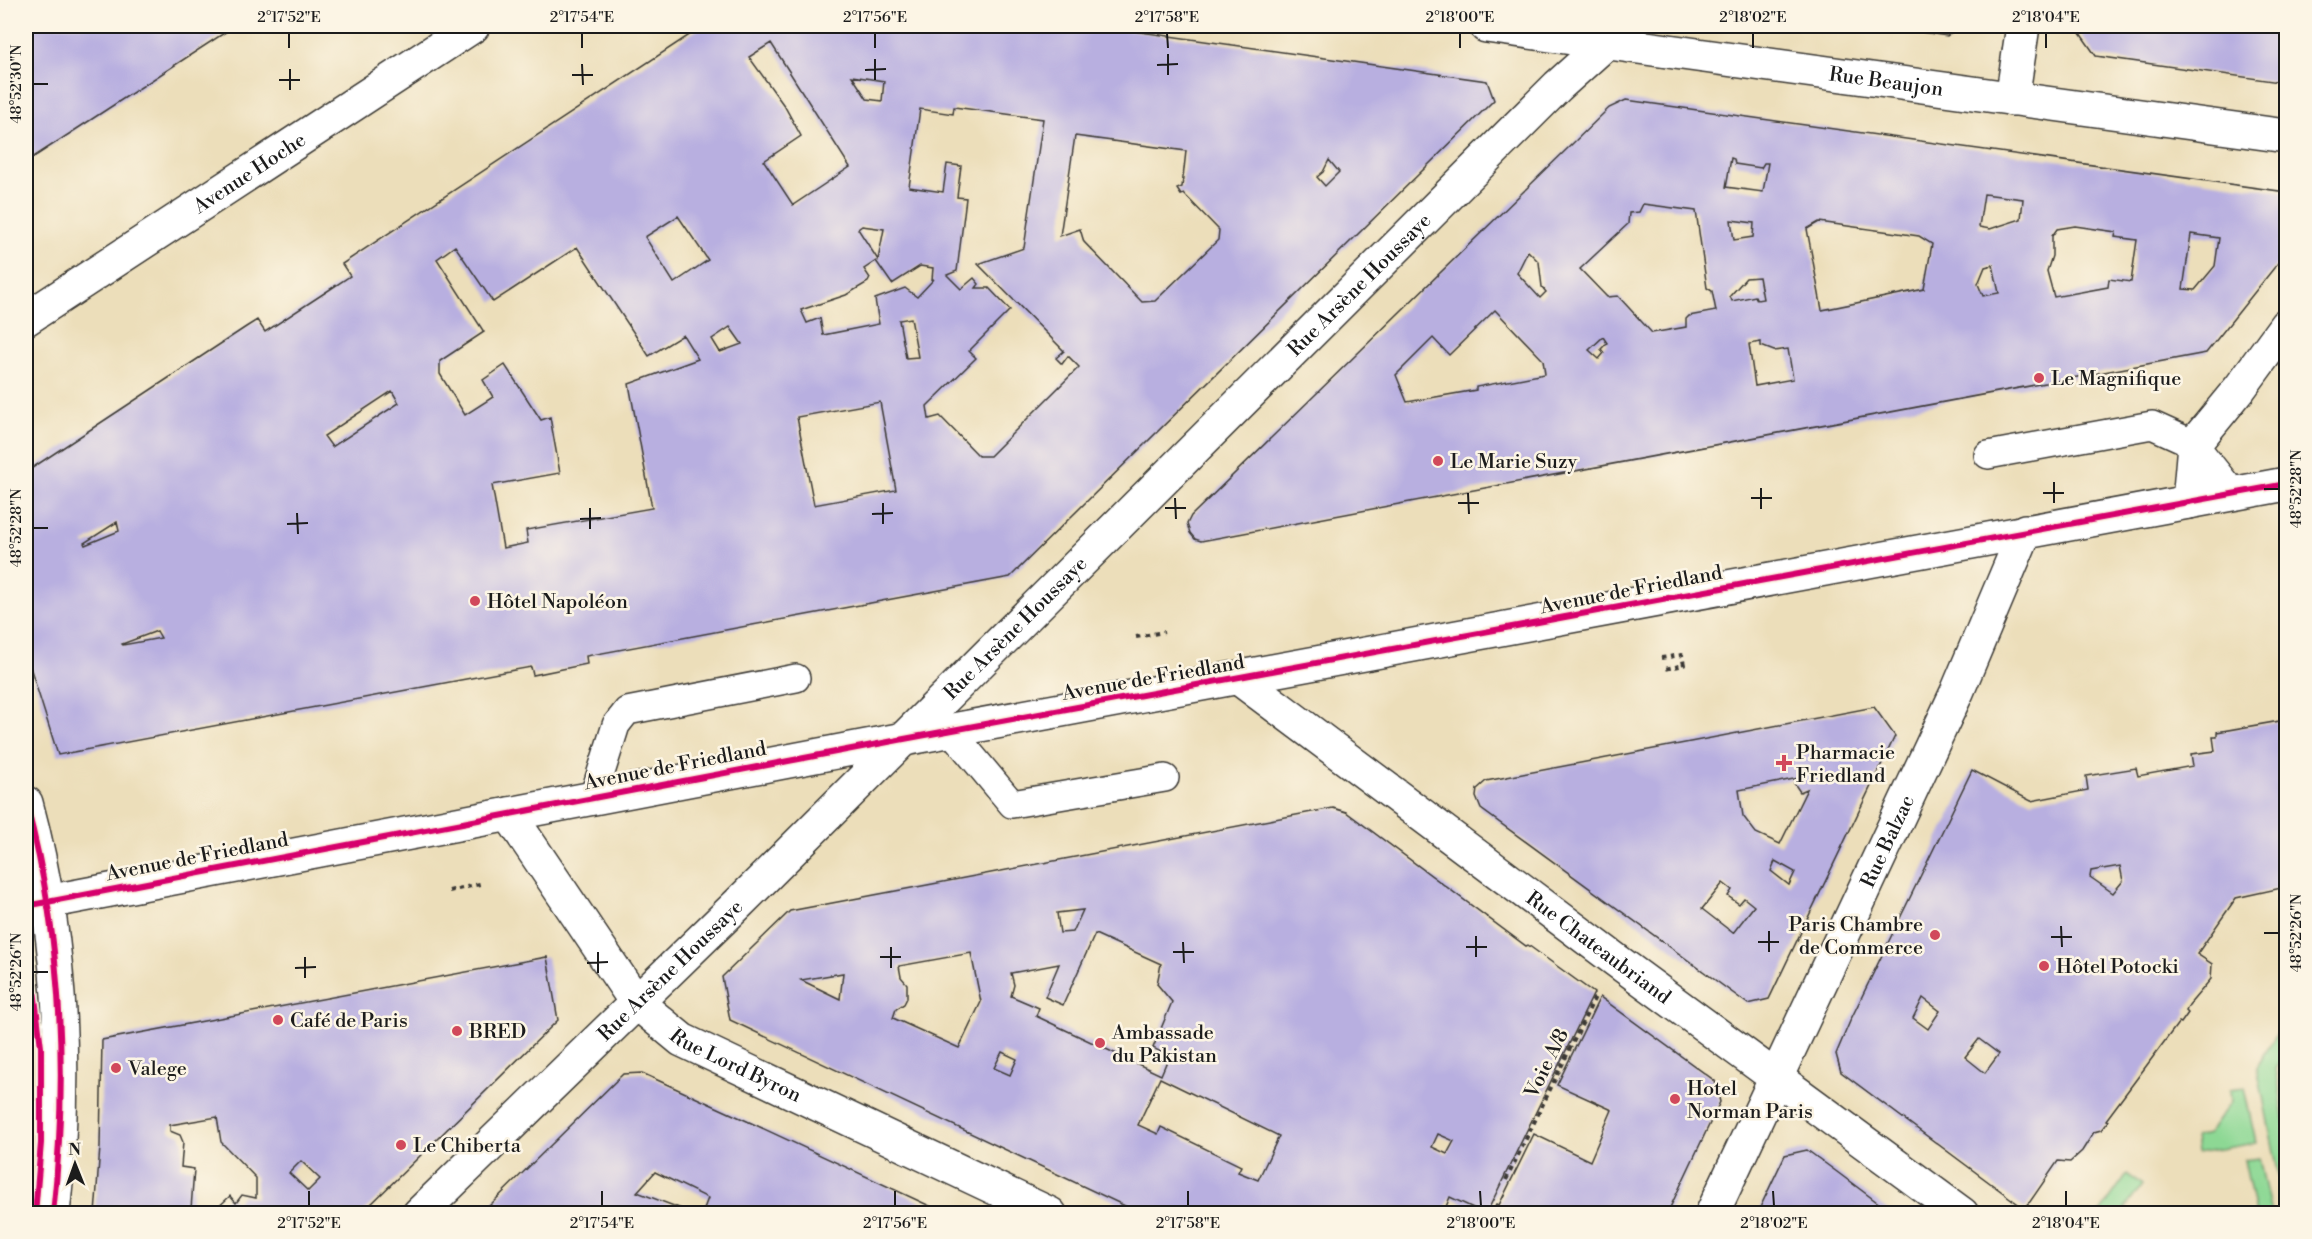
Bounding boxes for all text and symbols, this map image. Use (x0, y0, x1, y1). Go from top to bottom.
text: 2°17'52"E (257, 8, 321, 27)
text: 2°17'54"E (550, 8, 614, 27)
text: 2°17'56"E (843, 8, 907, 27)
text: 2°17'58"E (1135, 8, 1199, 27)
text: 2°18'00"E (1426, 8, 1494, 27)
text: 2°18'02"E (1719, 8, 1787, 27)
text: 2°18'04"E (2012, 8, 2080, 27)
text: 48°52'30"N (7, 44, 26, 124)
street label: Rue Beaujon (1827, 62, 1945, 103)
street label: Avenue Hoche (188, 128, 311, 220)
street label: Rue Arsène Houssaye (1283, 209, 1437, 362)
place label: Le Magnifique (2051, 367, 2181, 392)
marker: Le Magnifique (2032, 371, 2046, 385)
place label: Le Marie Suzy (1450, 450, 1578, 475)
text: 48°52'28"N (2287, 450, 2306, 528)
marker: Le Marie Suzy (1431, 454, 1445, 468)
text: 48°52'28"N (7, 489, 26, 567)
street label: Rue Arsène Houssaye (939, 552, 1093, 706)
street label: Avenue de Friedland (1537, 560, 1725, 621)
place label: Hôtel Napoléon (487, 590, 628, 615)
marker: Hôtel Napoléon (468, 594, 482, 608)
street label: Avenue de Friedland (1059, 650, 1247, 707)
street label: Avenue de Friedland (581, 736, 769, 797)
place label: Pharmacie Friedland (1796, 741, 1895, 789)
marker: Pharmacie Friedland (1777, 756, 1791, 770)
street label: Rue Balzac (1856, 791, 1921, 892)
street label: Avenue de Friedland (103, 827, 291, 888)
street label: Rue Chateaubriand (1521, 886, 1676, 1011)
text: 48°52'26"N (2287, 894, 2306, 972)
street label: Rue Arsène Houssaye (593, 895, 749, 1047)
place label: Paris Chambre de Commerce (1788, 913, 1923, 961)
marker: Paris Chambre de Commerce (1928, 928, 1942, 942)
text: 48°52'26"N (7, 933, 26, 1011)
place label: Hôtel Potocki (2056, 955, 2179, 980)
marker: Hôtel Potocki (2037, 959, 2051, 973)
place label: Café de Paris (290, 1009, 408, 1034)
marker: Café de Paris (271, 1013, 285, 1027)
place label: BRED (468, 1020, 526, 1045)
place label: Ambassade du Pakistan (1111, 1021, 1217, 1069)
marker: BRED (450, 1024, 464, 1038)
street label: Rue Lord Byron (664, 1024, 805, 1109)
street label: Voie A/8 (1519, 1025, 1575, 1103)
marker: Ambassade du Pakistan (1093, 1036, 1107, 1050)
place label: Valege (127, 1057, 187, 1082)
marker: Valege (109, 1061, 123, 1075)
place label: Hotel Norman Paris (1687, 1077, 1813, 1125)
marker: Hotel Norman Paris (1668, 1092, 1682, 1106)
north arrow (45, 1134, 105, 1194)
place label: Le Chiberta (413, 1134, 522, 1159)
marker: Le Chiberta (394, 1138, 408, 1152)
text: N (68, 1140, 82, 1160)
text: 2°17'52"E (277, 1214, 341, 1233)
text: 2°17'54"E (570, 1214, 634, 1233)
text: 2°17'56"E (863, 1214, 927, 1233)
text: 2°17'58"E (1156, 1214, 1220, 1233)
text: 2°18'00"E (1447, 1214, 1515, 1233)
text: 2°18'02"E (1740, 1214, 1808, 1233)
text: 2°18'04"E (2032, 1214, 2100, 1233)

